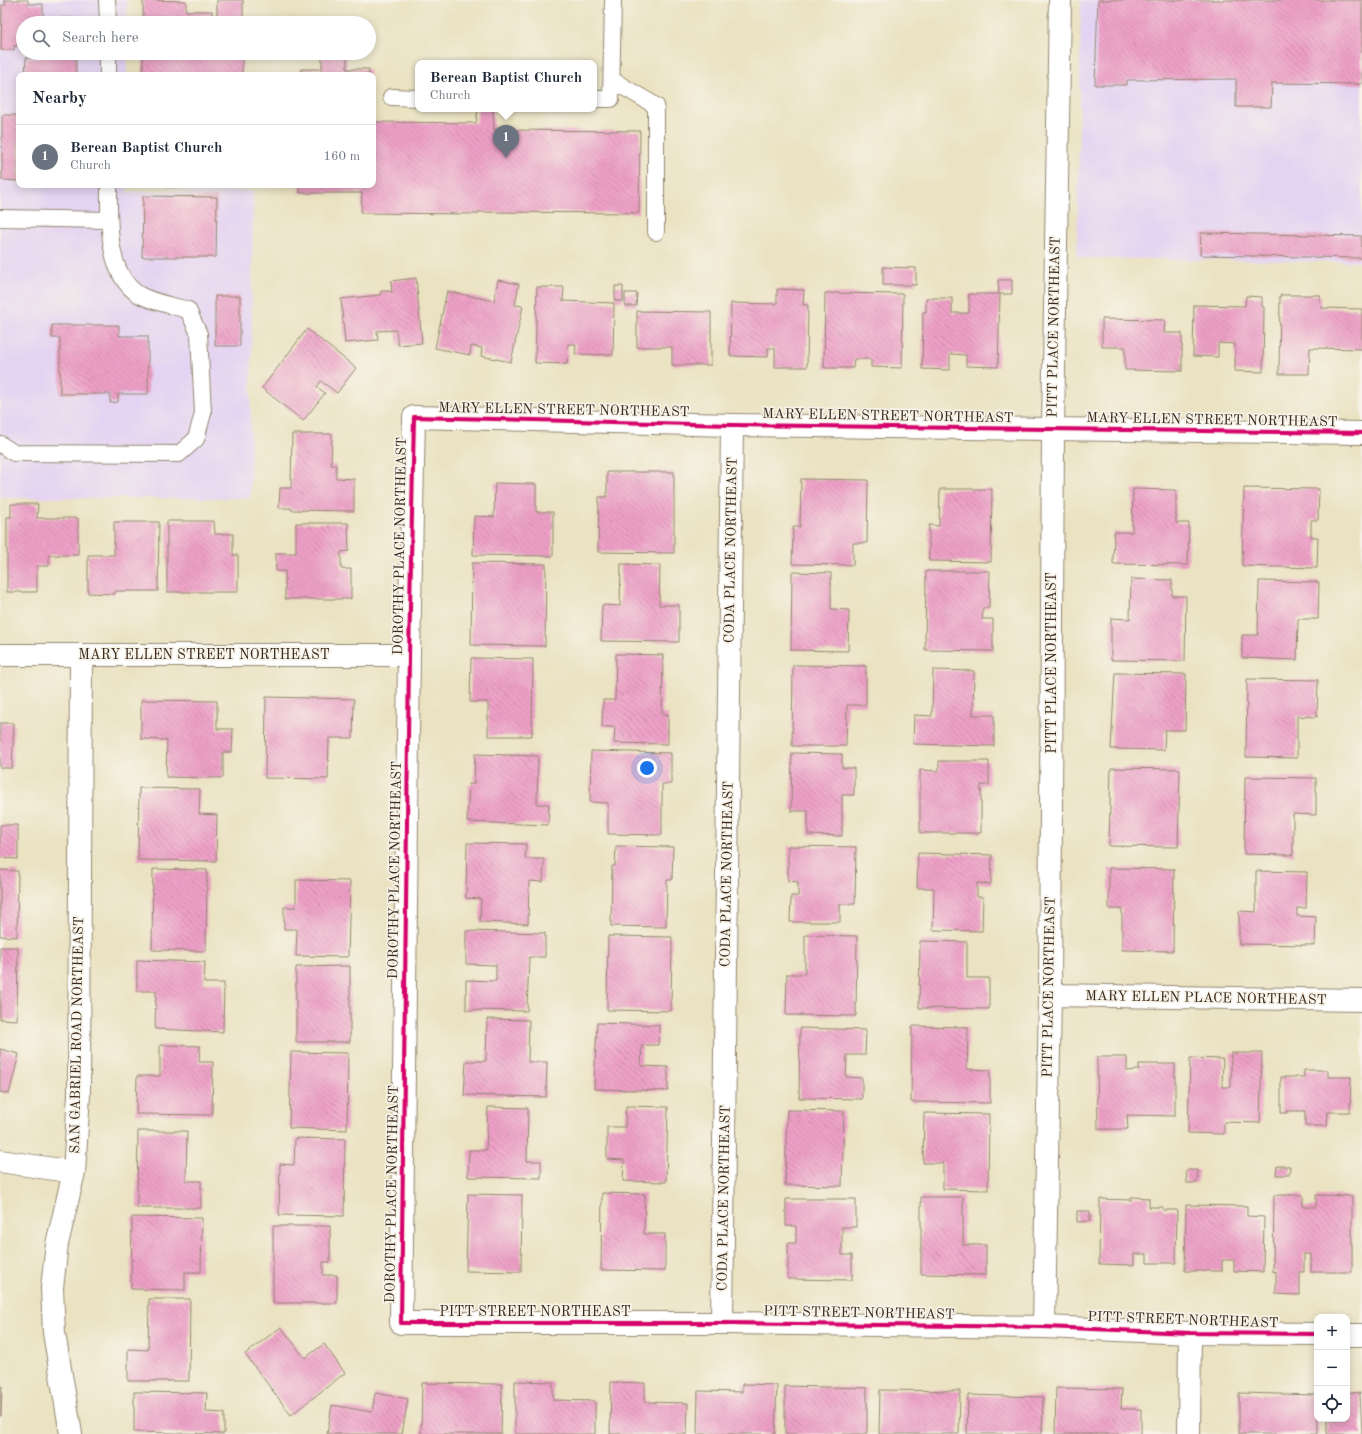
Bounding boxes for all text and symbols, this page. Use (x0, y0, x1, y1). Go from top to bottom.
search box (16, 16, 376, 60)
icon: search (30, 27, 52, 49)
text: Search here (62, 31, 139, 46)
popup (415, 60, 597, 112)
text: Berean Baptist Church (430, 71, 582, 86)
text: Church (430, 89, 471, 102)
text: Nearby (32, 90, 87, 107)
pin: 1 (493, 125, 519, 158)
text: Berean Baptist Church (70, 141, 222, 156)
text: 1 (41, 150, 49, 163)
text: 160 m (323, 150, 360, 163)
text: Church (70, 159, 111, 172)
street label: PITT PLACE NORTHEAST (1045, 236, 1063, 418)
street label: MARY ELLEN STREET NORTHEAST (438, 401, 690, 419)
street label: MARY ELLEN STREET NORTHEAST (762, 407, 1014, 425)
street label: MARY ELLEN STREET NORTHEAST (1086, 411, 1338, 429)
street label: DOROTHY PLACE NORTHEAST (391, 437, 409, 655)
street label: CODA PLACE NORTHEAST (722, 457, 740, 643)
street label: PITT PLACE NORTHEAST (1045, 572, 1059, 754)
street label: MARY ELLEN STREET NORTHEAST (78, 648, 330, 662)
your location (637, 758, 657, 778)
street label: DOROTHY PLACE NORTHEAST (386, 761, 404, 979)
street label: CODA PLACE NORTHEAST (718, 781, 736, 967)
street label: PITT PLACE NORTHEAST (1040, 896, 1058, 1078)
street label: SAN GABRIEL ROAD NORTHEAST (68, 916, 86, 1154)
street label: MARY ELLEN PLACE NORTHEAST (1085, 989, 1327, 1007)
street label: DOROTHY PLACE NORTHEAST (383, 1085, 401, 1303)
street label: CODA PLACE NORTHEAST (715, 1105, 733, 1291)
street label: PITT STREET NORTHEAST (763, 1304, 955, 1322)
street label: PITT STREET NORTHEAST (439, 1305, 631, 1319)
street label: PITT STREET NORTHEAST (1087, 1310, 1279, 1330)
map controls (1314, 1314, 1350, 1422)
button: + (1314, 1314, 1350, 1350)
button: − (1314, 1350, 1350, 1386)
button: locate (1314, 1386, 1350, 1422)

